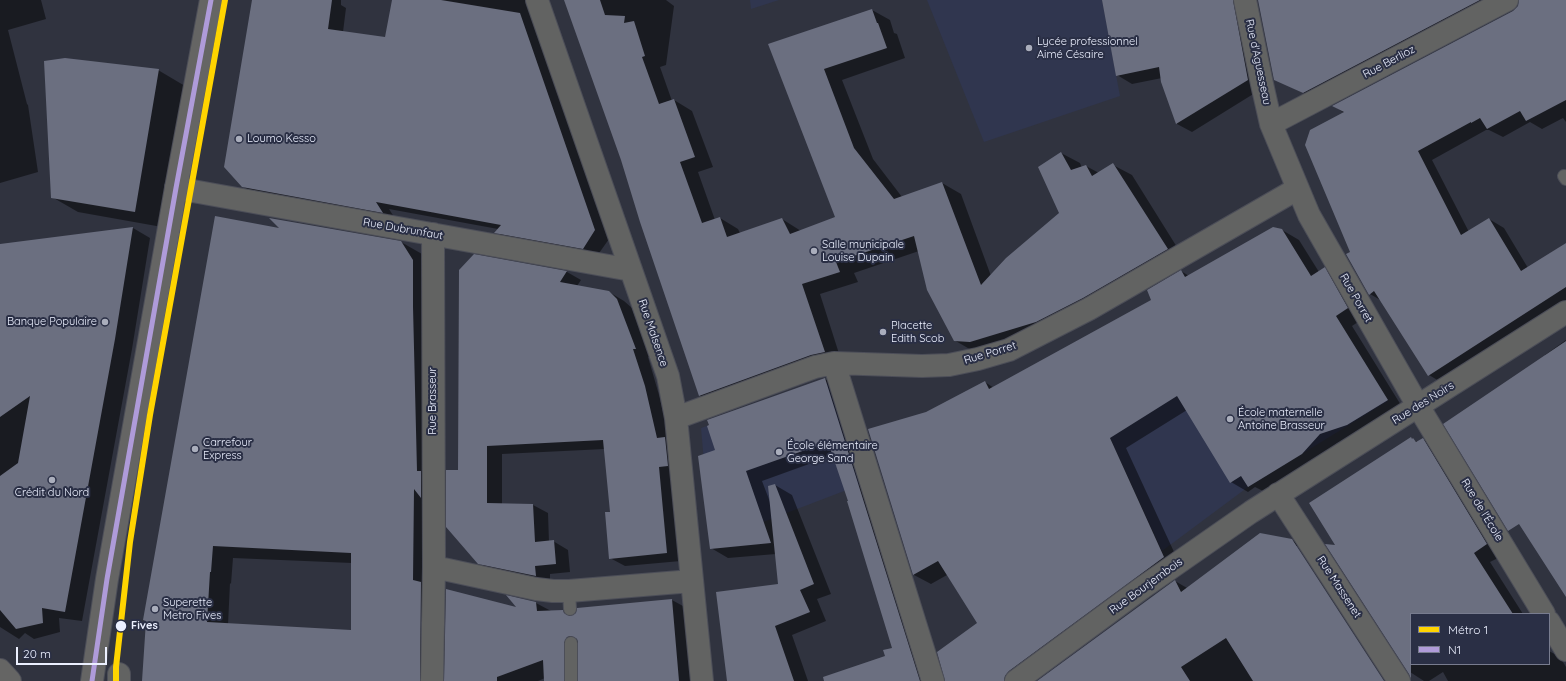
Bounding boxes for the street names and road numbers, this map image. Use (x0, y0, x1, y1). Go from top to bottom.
street label: Rue d'Aguesseau (1242, 18, 1274, 106)
street label: Rue Berlioz (1361, 43, 1417, 81)
street label: Rue Dubrunfaut (362, 215, 444, 243)
street label: Rue Porret (1337, 271, 1375, 325)
street label: Rue Malsence (635, 297, 671, 369)
street label: Rue Porret (962, 339, 1018, 367)
street label: Rue Brasseur (426, 367, 440, 435)
street label: Rue des Noirs (1390, 379, 1456, 427)
street label: Rue de l'École (1458, 476, 1506, 544)
street label: Rue Massenet (1314, 553, 1364, 621)
street label: Rue Bourjembois (1107, 555, 1185, 617)

